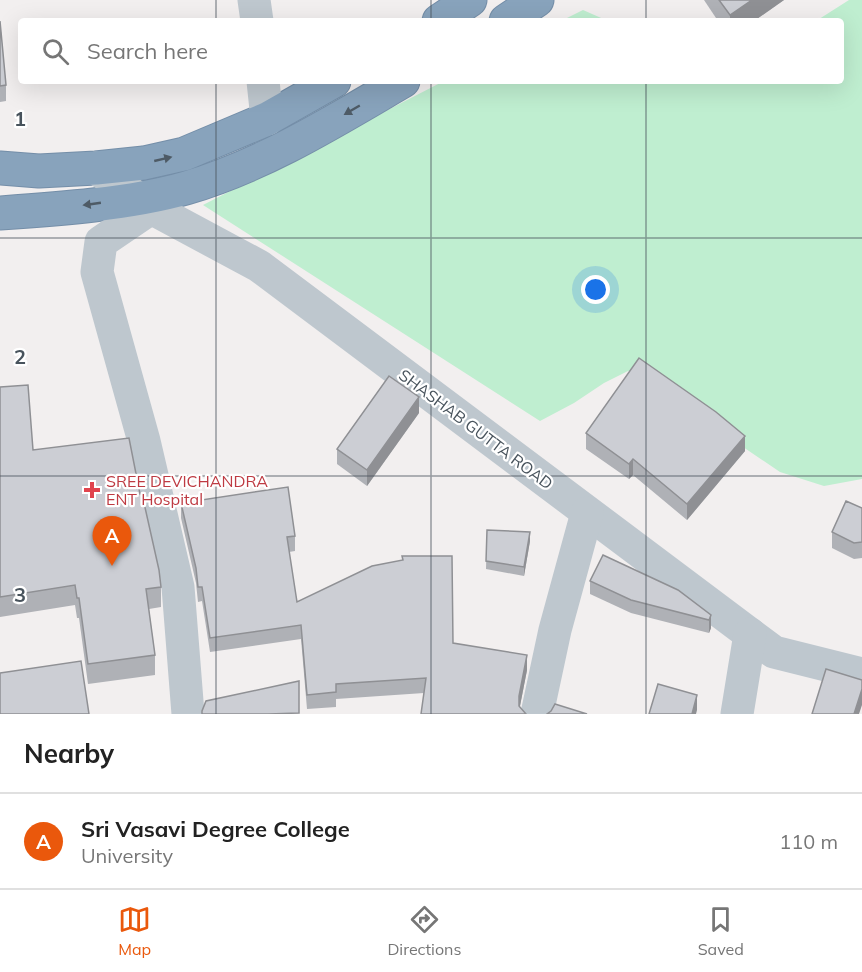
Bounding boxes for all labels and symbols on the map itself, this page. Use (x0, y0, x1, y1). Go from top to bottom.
one-way arrow (344, 105, 360, 116)
text: 1 (14, 106, 26, 131)
one-way arrow (153, 153, 172, 163)
one-way arrow (83, 200, 102, 209)
your location (581, 275, 610, 304)
text: 2 (14, 344, 26, 369)
street label: SHASHAB GUTTA ROAD (395, 365, 557, 493)
place label: SREE DEVICHANDRA ENT Hospital (106, 471, 268, 509)
marker: SREE DEVICHANDRA ENT Hospital (83, 481, 101, 499)
pin: A (92, 516, 132, 566)
text: 3 (14, 582, 26, 607)

